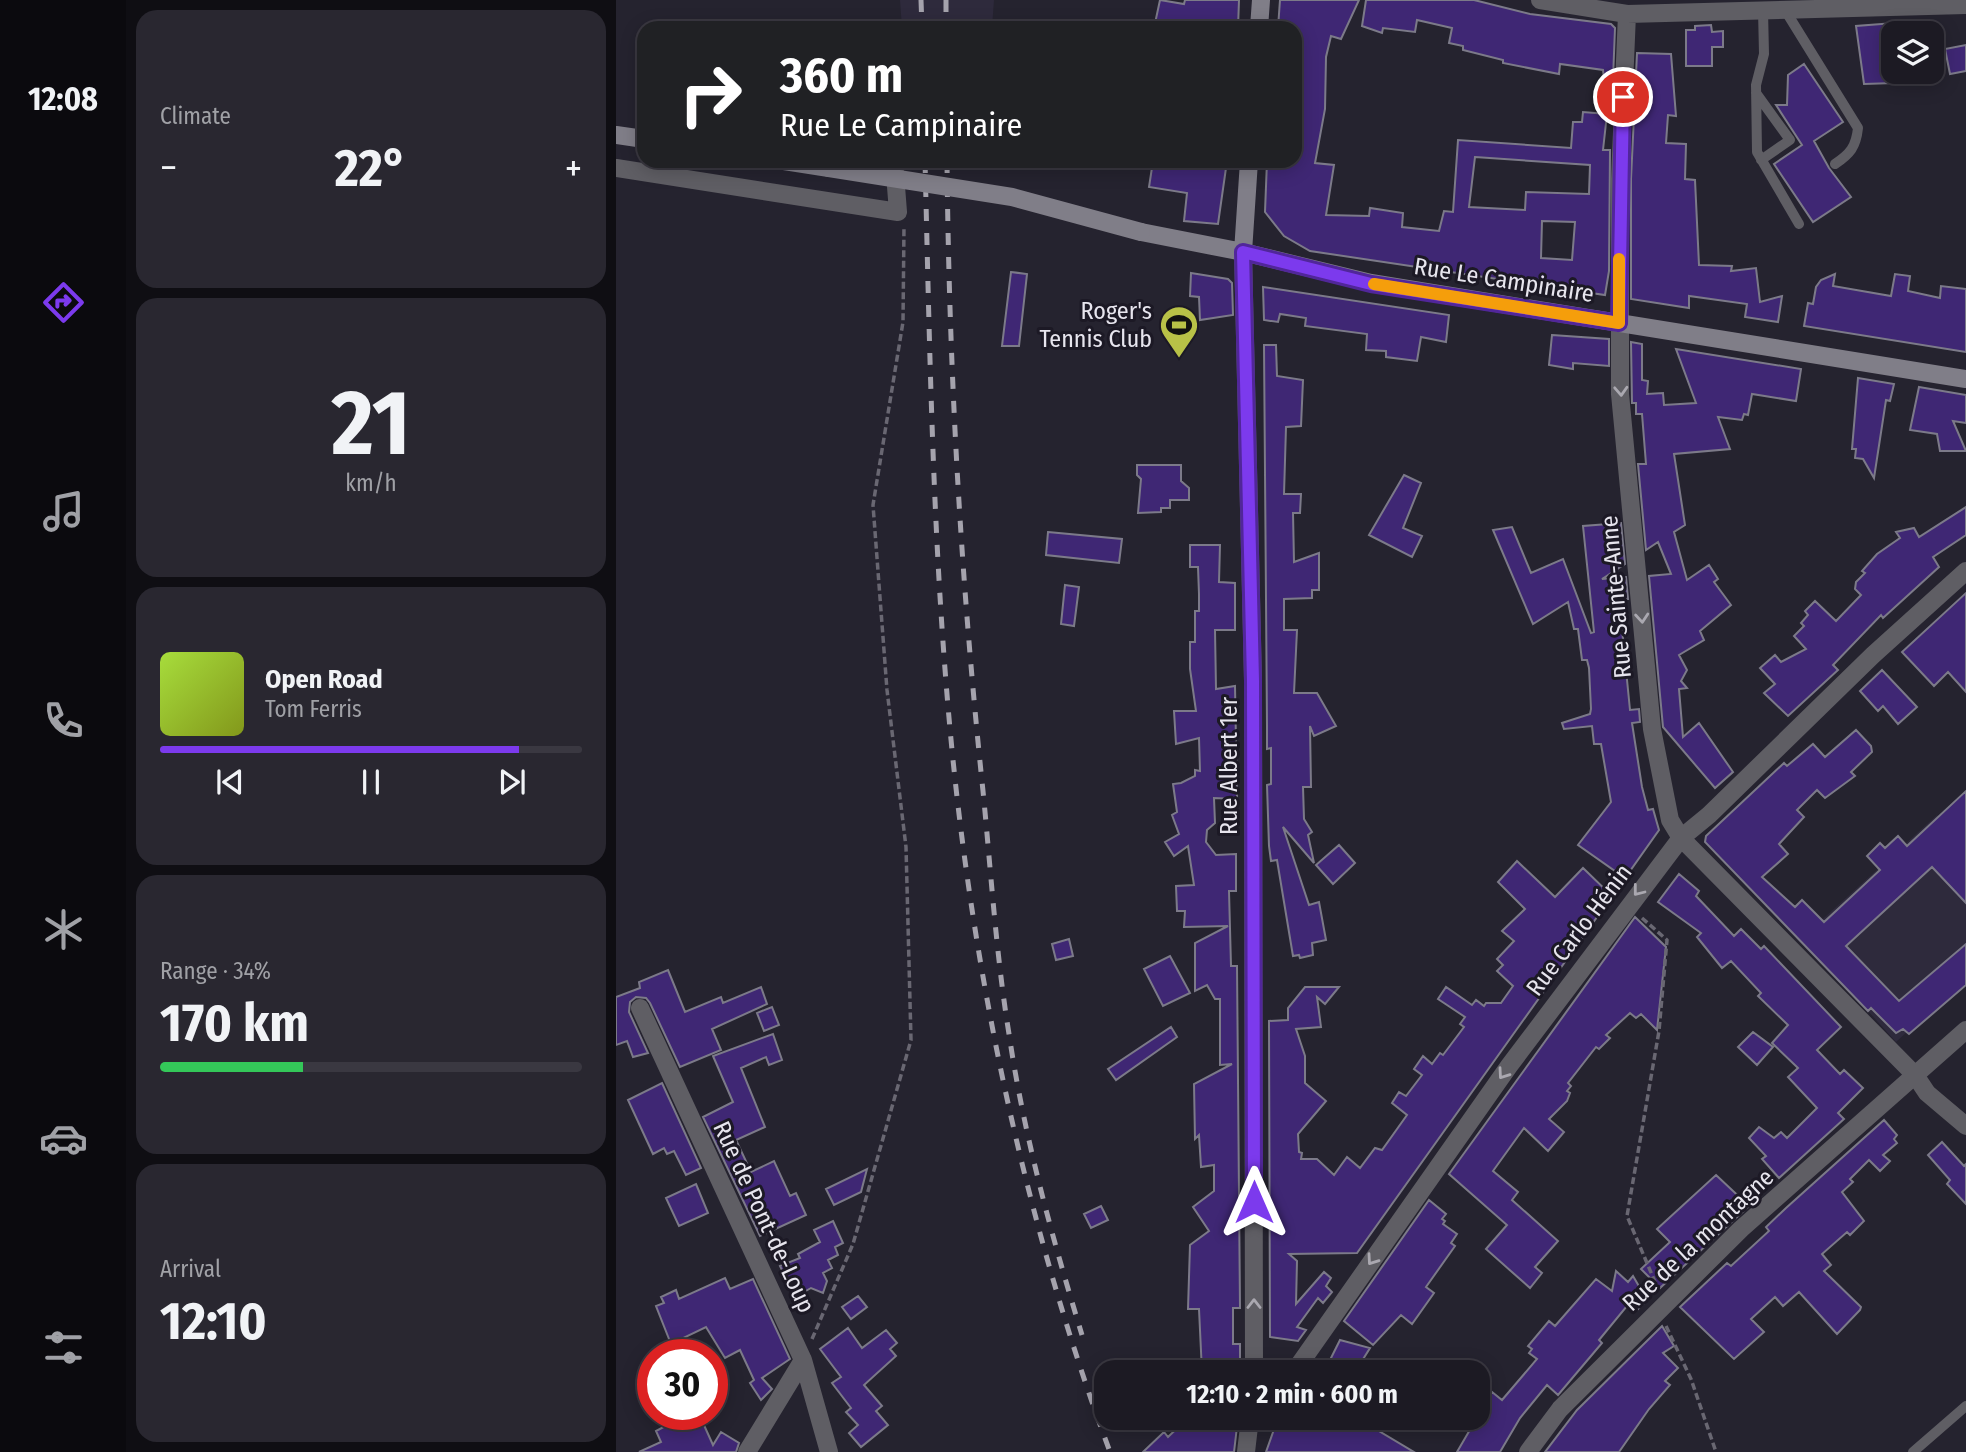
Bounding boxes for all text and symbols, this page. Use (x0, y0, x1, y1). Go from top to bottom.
map controls (1881, 21, 1944, 84)
button: layers (1881, 21, 1944, 84)
text: 360 m (780, 46, 903, 105)
icon: right (665, 49, 756, 140)
pin (1593, 67, 1653, 127)
icon: arrive (1604, 78, 1642, 116)
text: 12:08 (28, 80, 98, 118)
text: Climate (160, 102, 231, 130)
text: Rue Le Campinaire (780, 106, 1022, 144)
text: 22° (335, 137, 407, 200)
text: − (160, 145, 177, 191)
text: + (565, 145, 582, 191)
street label: Rue Le Campinaire (1412, 252, 1596, 308)
icon: directions (39, 278, 88, 327)
place label: Roger's Tennis Club (1040, 297, 1152, 353)
sports icon: Roger's Tennis Club (1158, 304, 1200, 359)
text: 21 (331, 369, 411, 478)
one-way arrow (1613, 386, 1628, 397)
text: km/h (345, 469, 397, 497)
icon: music (39, 487, 88, 536)
street label: Rue Sainte-Anne (1595, 514, 1637, 680)
one-way arrow (1634, 612, 1649, 623)
text: Open Road (265, 664, 383, 695)
text: Tom Ferris (265, 695, 362, 723)
icon: phone (39, 696, 88, 745)
street label: Rue Albert 1er (1215, 696, 1243, 835)
icon: previous (211, 763, 249, 801)
icon: pause (352, 763, 390, 801)
icon: next (493, 763, 531, 801)
street label: Rue Carlo Hénin (1520, 859, 1638, 1001)
one-way arrow (1634, 883, 1647, 896)
icon: climate (39, 905, 88, 954)
text: Range · 34% (160, 957, 271, 985)
text: 170 km (160, 992, 309, 1055)
one-way arrow (1499, 1066, 1511, 1079)
icon: car (39, 1114, 88, 1163)
street label: Rue de Pont-de-Loup (707, 1117, 821, 1317)
street label: Rue de la montagne (1617, 1163, 1779, 1317)
position arrow (1217, 1165, 1291, 1239)
one-way arrow (1368, 1252, 1380, 1265)
text: Arrival (160, 1255, 221, 1283)
text: 12:10 (160, 1290, 267, 1353)
one-way arrow (1246, 1298, 1262, 1309)
icon: filters (39, 1323, 88, 1372)
speed limit sign: 30 (637, 1339, 728, 1430)
text: 12:10 · 2 min · 600 m (1186, 1379, 1398, 1410)

